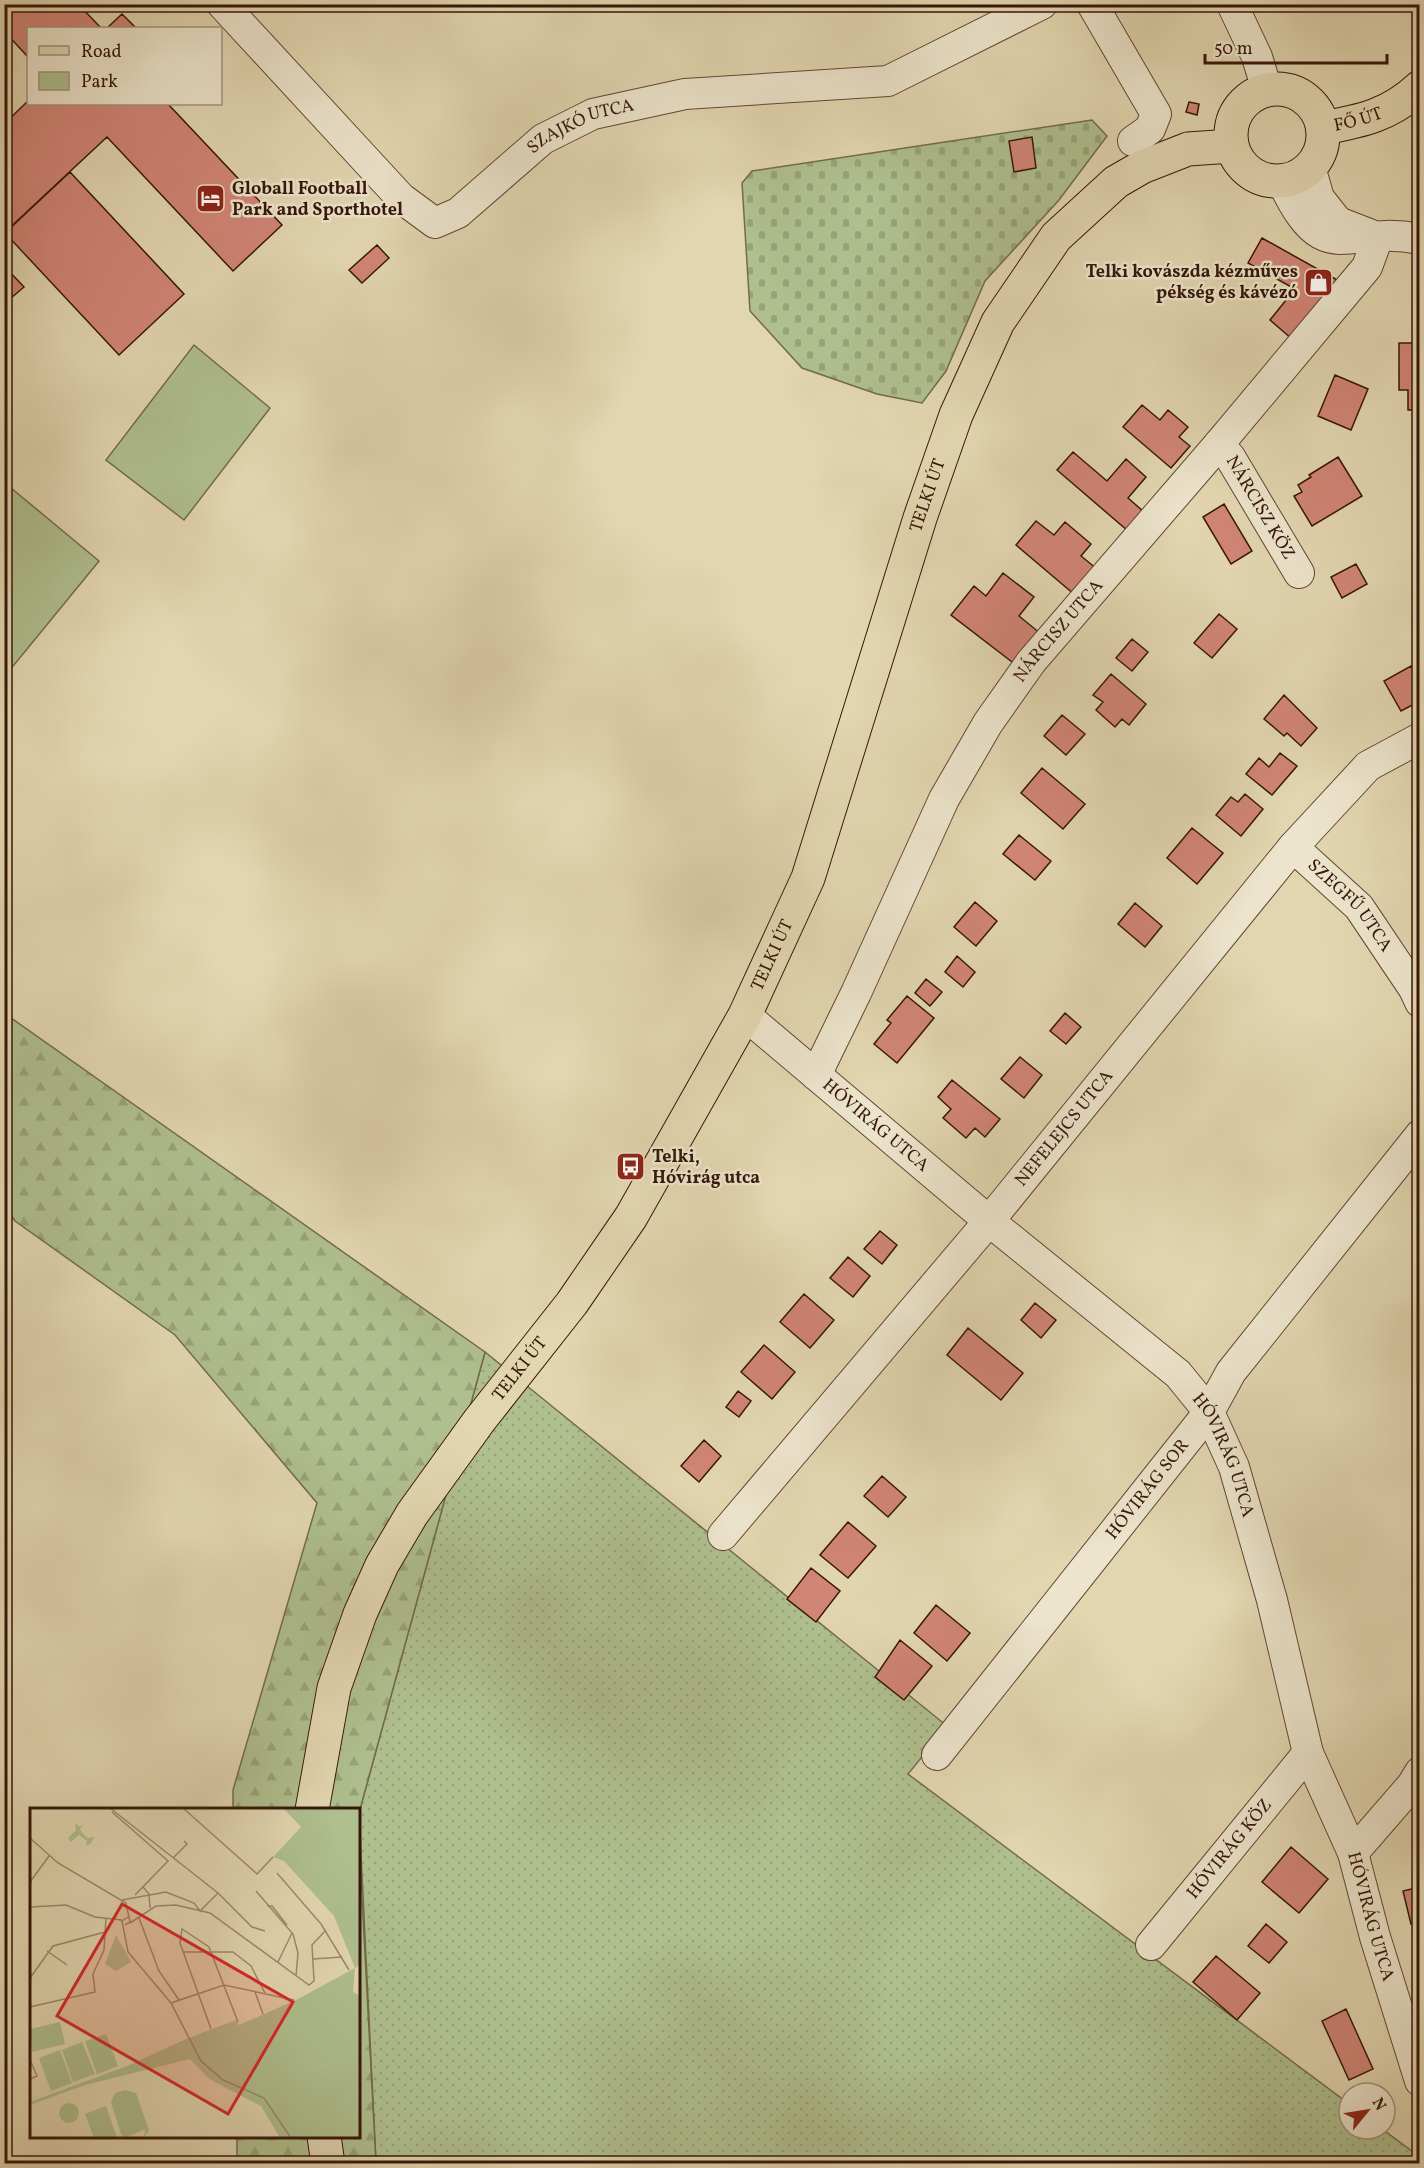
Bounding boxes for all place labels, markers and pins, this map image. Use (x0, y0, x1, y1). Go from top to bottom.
place label: Globall Football Park and Sporthotel (232, 177, 403, 223)
hotel icon: Globall Football Park and Sporthotel (195, 183, 227, 215)
place label: Telki kovászda kézműves pékség és kávézó (1086, 260, 1298, 306)
shop icon: Telki kovászda kézműves pékség és kávézó (1303, 266, 1335, 298)
place label: Telki, Hóvirág utca (652, 1145, 760, 1191)
bus stop icon: Telki, Hóvirág utca (615, 1151, 647, 1183)

